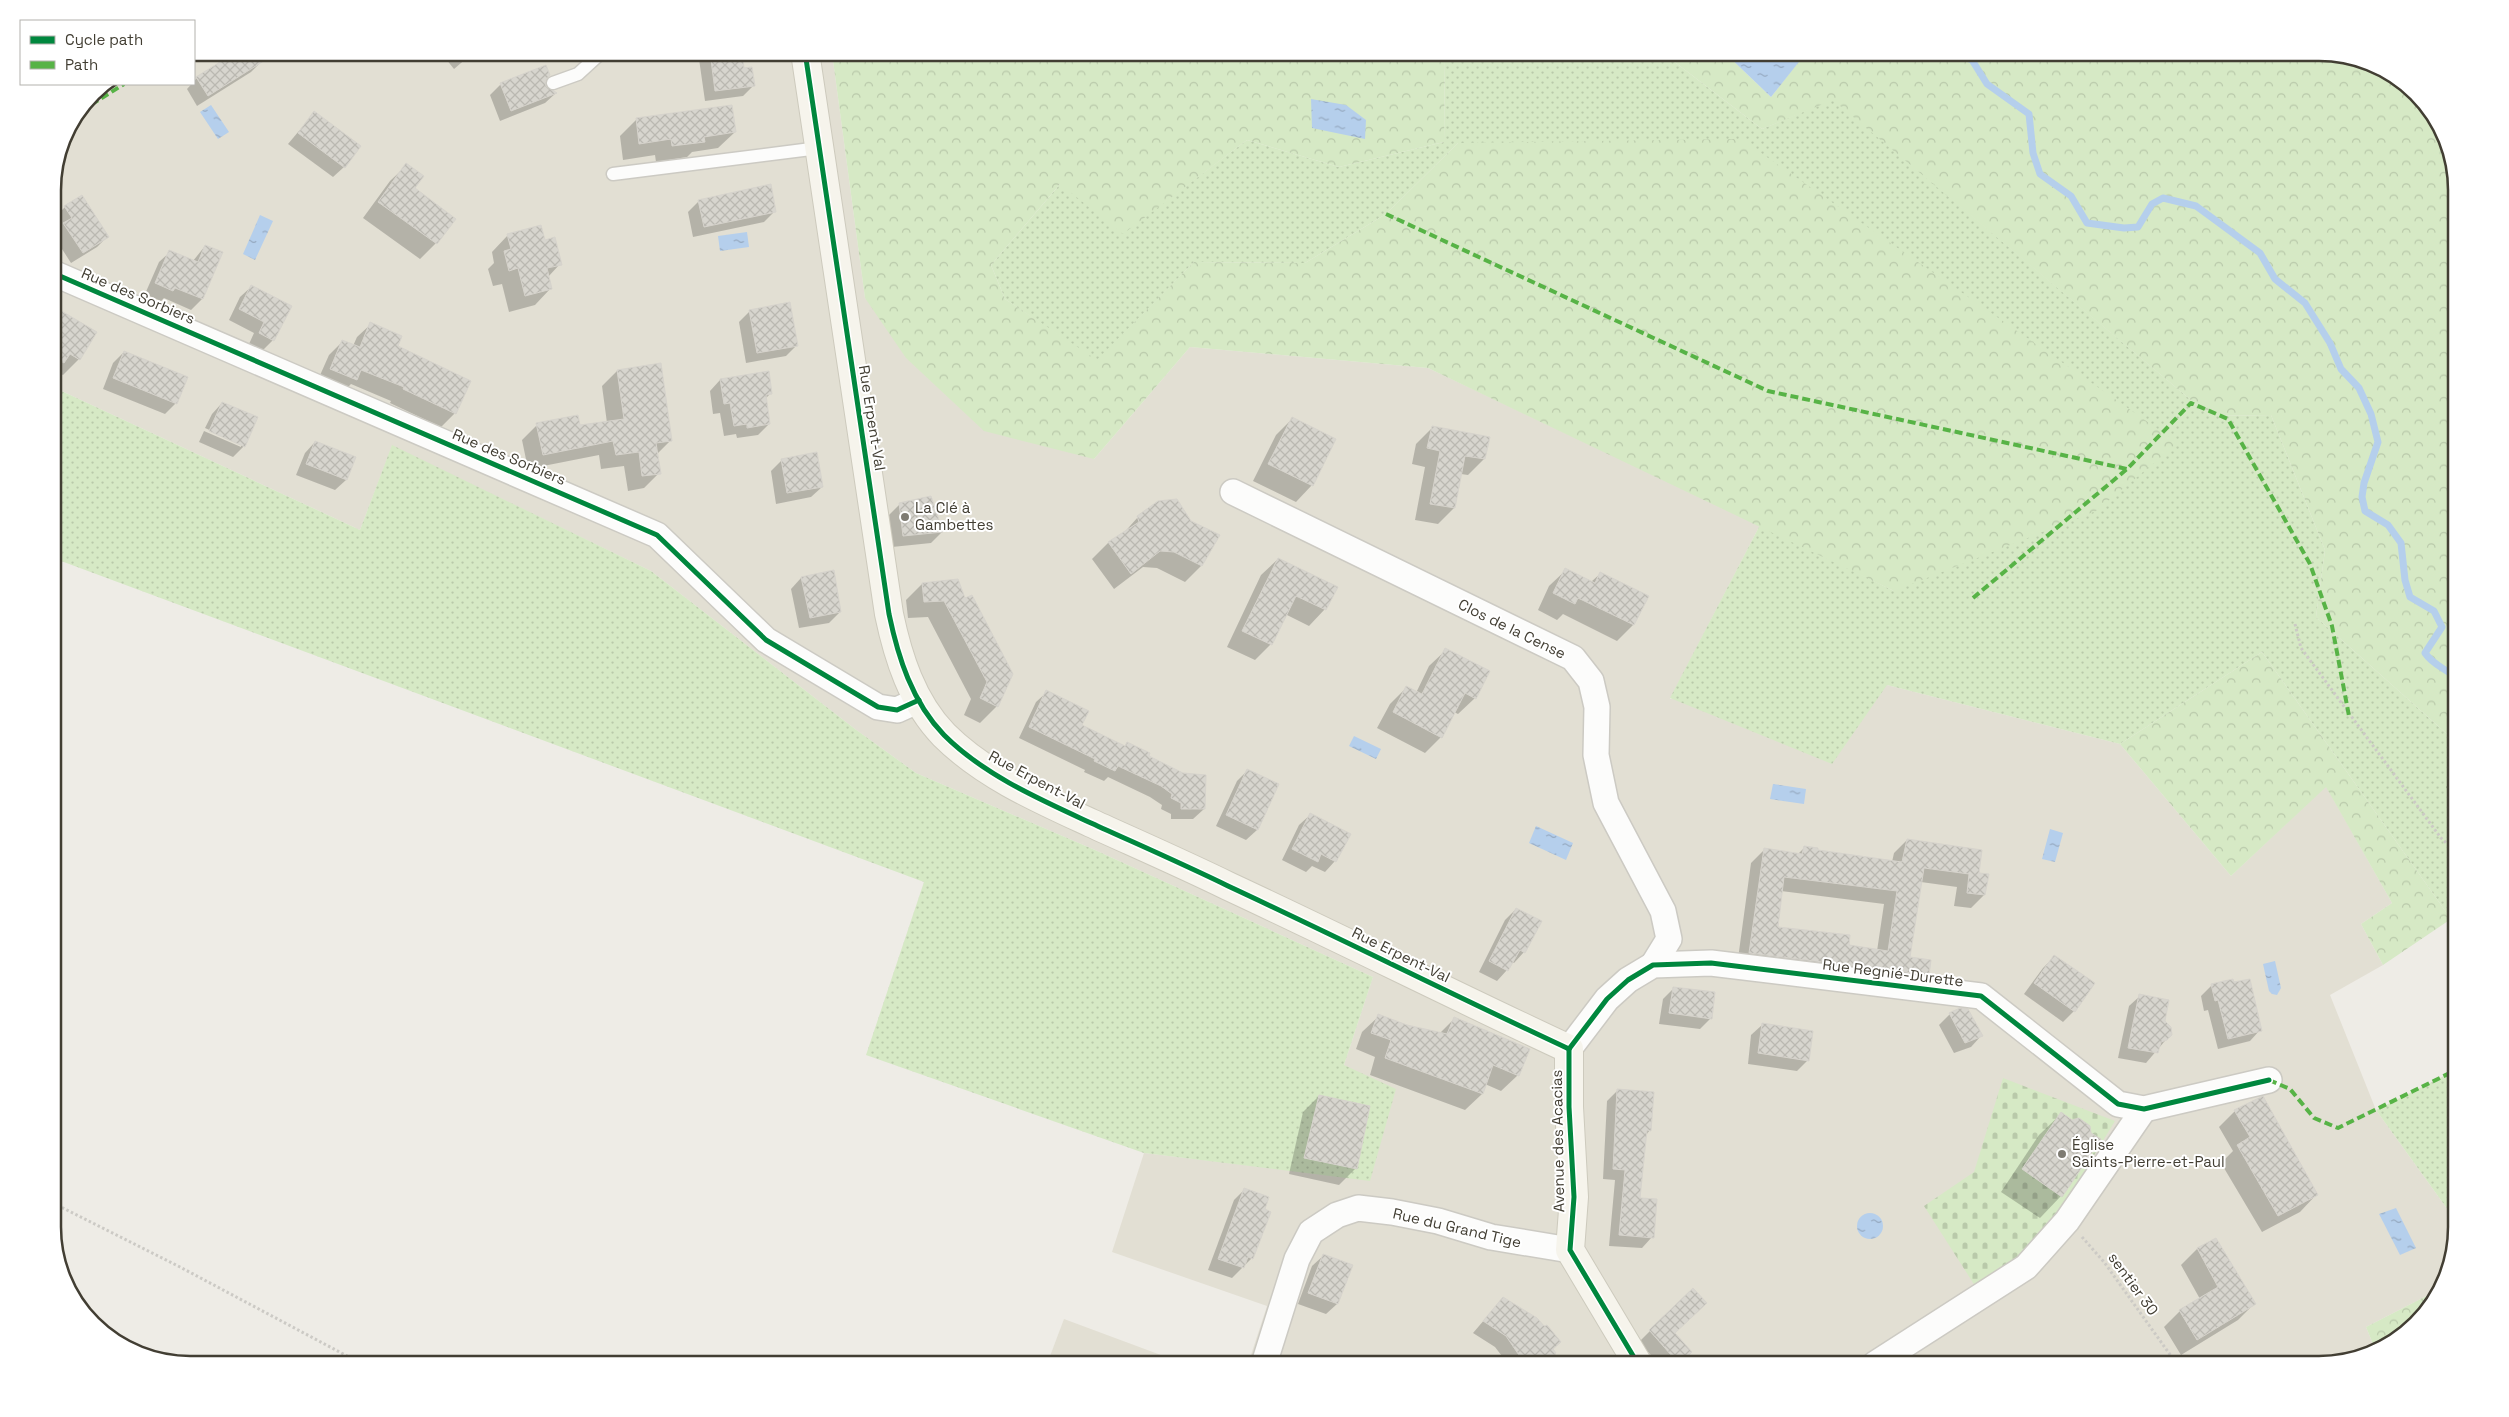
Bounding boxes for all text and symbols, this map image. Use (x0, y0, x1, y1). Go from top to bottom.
legend (20, 20, 195, 85)
text: Cycle path (65, 30, 143, 49)
text: Path (65, 55, 98, 74)
street label: Rue des Sorbiers (79, 263, 198, 328)
street label: Rue Erpent-Val (855, 364, 890, 472)
street label: Rue des Sorbiers (450, 424, 569, 489)
place label: La Clé à Gambettes (915, 498, 994, 534)
marker: La Clé à Gambettes (899, 511, 911, 523)
street label: Clos de la Cense (1455, 594, 1569, 663)
street label: Rue Erpent-Val (986, 746, 1089, 813)
street label: Rue Erpent-Val (1349, 923, 1453, 986)
street label: Rue Regnié-Durette (1821, 954, 1965, 991)
street label: Avenue des Acacias (1547, 1069, 1568, 1213)
place label: Église Saints-Pierre-et-Paul (2072, 1135, 2225, 1171)
marker: Église Saints-Pierre-et-Paul (2056, 1148, 2068, 1160)
street label: Rue du Grand Tige (1391, 1203, 1523, 1252)
street label: sentier 30 (2104, 1248, 2163, 1319)

